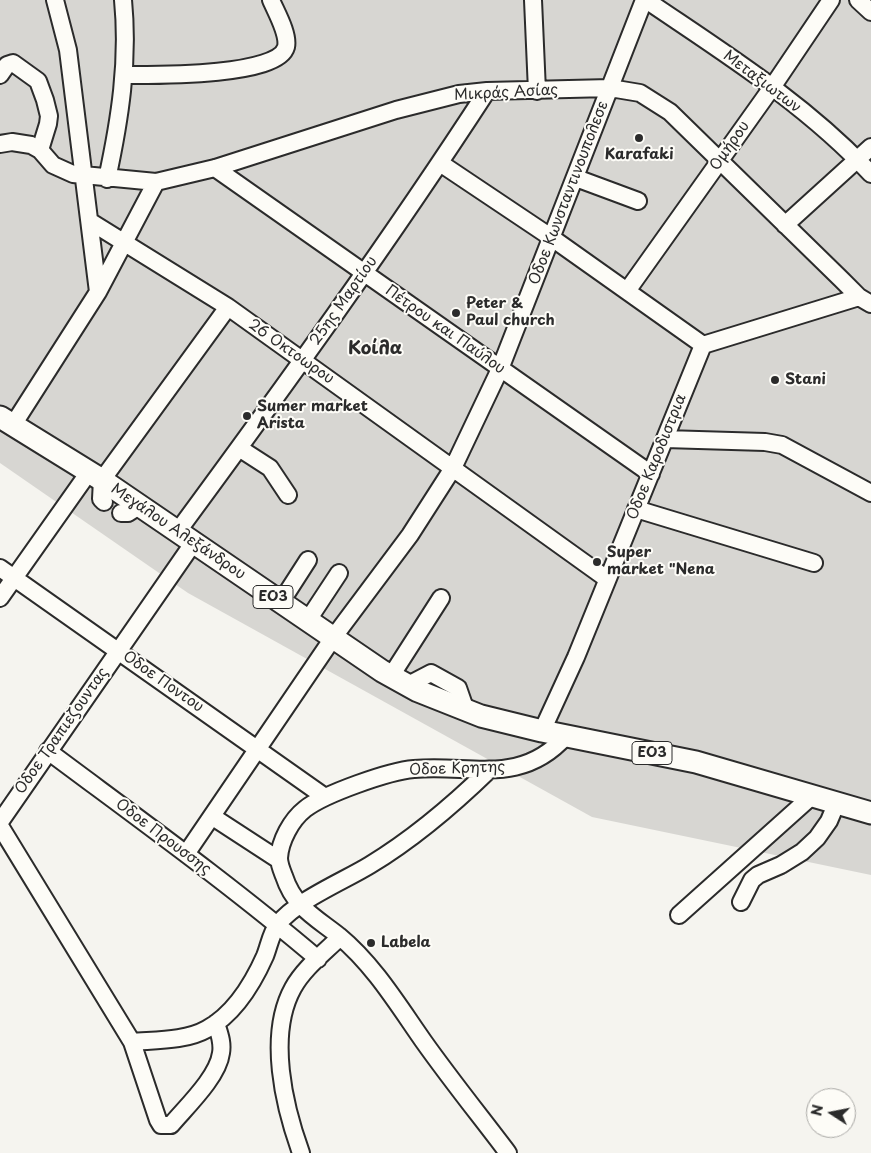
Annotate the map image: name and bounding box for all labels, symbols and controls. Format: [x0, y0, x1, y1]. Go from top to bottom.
street label: Μεταξιωτων [720, 47, 804, 117]
street label: Μικράς Ασίας [453, 81, 559, 105]
street label: Oδοε Κωνσταντινουπολεσε [526, 98, 612, 288]
street label: Ομήρου [706, 118, 754, 174]
marker: Karafaki [633, 132, 645, 144]
place label: Karafaki [605, 146, 673, 164]
street label: 25ης Μαρτίου [307, 253, 381, 349]
street label: Πέτρου και Παύλου [382, 282, 508, 378]
place label: Peter & Paul church [466, 295, 555, 330]
marker: Peter & Paul church [450, 307, 462, 319]
street label: 26 Οκτοωρου [245, 316, 337, 388]
district label: Κοίλα [348, 338, 402, 360]
place label: Stani [785, 371, 826, 389]
marker: Stani [769, 374, 781, 386]
street label: Oδοε Καροδιστρια [624, 392, 690, 522]
place label: Sumer market Arista [257, 398, 368, 433]
marker: Sumer market Arista [241, 410, 253, 422]
street label: Μεγάλου Αλεξάνδρου [107, 480, 249, 584]
place label: Super market "Nena [607, 544, 715, 579]
marker: Super market "Nena [591, 556, 603, 568]
road number: ΕΟ3 [253, 586, 293, 608]
street label: Oδοε Ποντου [119, 648, 207, 716]
street label: Oδοε Τραπιεζουντας [12, 664, 112, 798]
road number: ΕΟ3 [632, 741, 672, 764]
street label: Oδοε Κρητης [409, 758, 505, 780]
street label: Oδοε Προυσσης [112, 795, 214, 879]
place label: Labela [381, 934, 431, 952]
marker: Labela [365, 937, 377, 949]
north arrow [806, 1088, 856, 1138]
text: N [805, 1103, 828, 1118]

